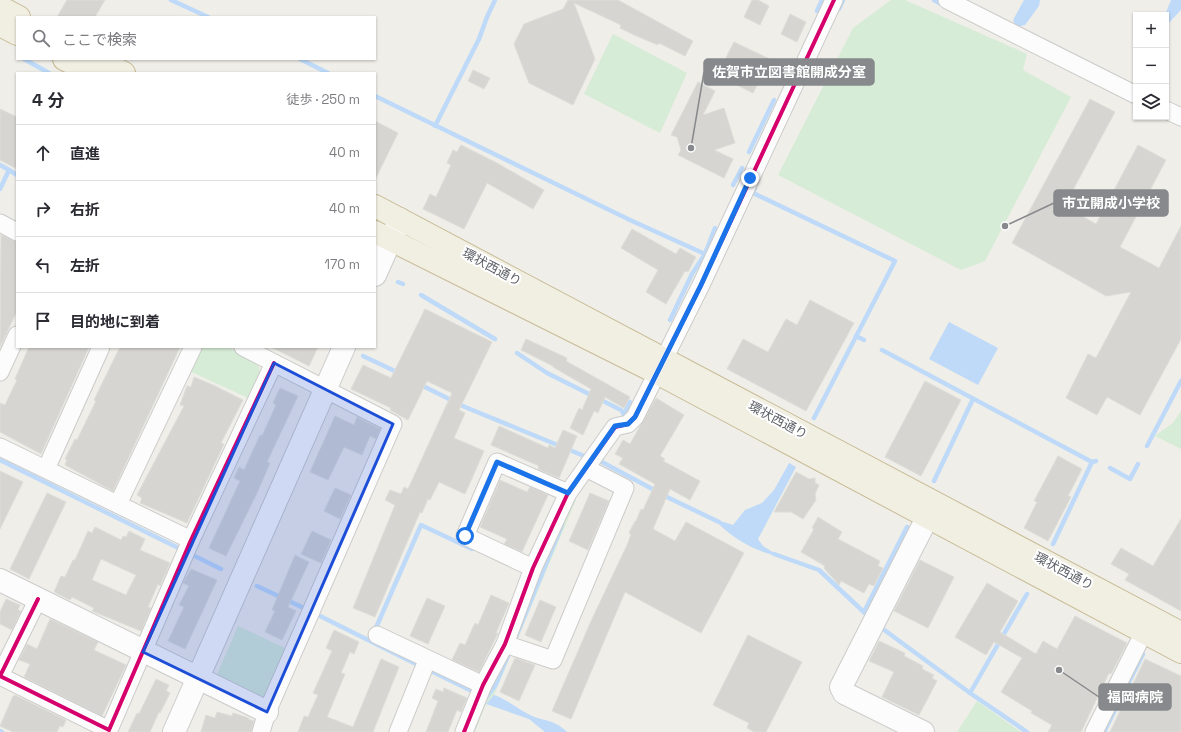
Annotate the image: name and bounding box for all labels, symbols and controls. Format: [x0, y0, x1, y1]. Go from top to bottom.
map controls [1133, 12, 1169, 120]
button: + [1133, 12, 1169, 48]
search box [16, 16, 376, 60]
icon: search [30, 27, 52, 49]
text: ここで検索 [62, 30, 137, 49]
button: − [1133, 48, 1169, 84]
callout: 佐賀市立図書館開成分室 [704, 59, 874, 85]
text: 佐賀市立図書館開成分室 [712, 63, 866, 81]
button: layers [1133, 84, 1169, 120]
text: 4 分 [32, 89, 64, 111]
text: 徒歩 · 250 m [286, 91, 360, 108]
icon: ahead [32, 142, 54, 164]
text: 直進 [70, 144, 100, 163]
text: 40 m [329, 144, 360, 161]
route end [741, 169, 759, 187]
callout: 市立開成小学校 [1054, 190, 1168, 216]
text: 市立開成小学校 [1062, 194, 1160, 212]
icon: right [32, 198, 54, 220]
text: 右折 [70, 200, 100, 219]
text: 40 m [329, 200, 360, 217]
street label: 環状西通り [459, 244, 525, 290]
icon: left [32, 254, 54, 276]
text: 左折 [70, 256, 100, 275]
text: 170 m [324, 256, 360, 273]
icon: arrive [32, 310, 54, 332]
text: 目的地に到着 [70, 312, 160, 331]
street label: 環状西通り [745, 397, 811, 443]
route start [456, 527, 474, 545]
street label: 環状西通り [1031, 548, 1097, 594]
callout: 福岡病院 [1099, 684, 1171, 710]
text: 福岡病院 [1107, 688, 1163, 706]

